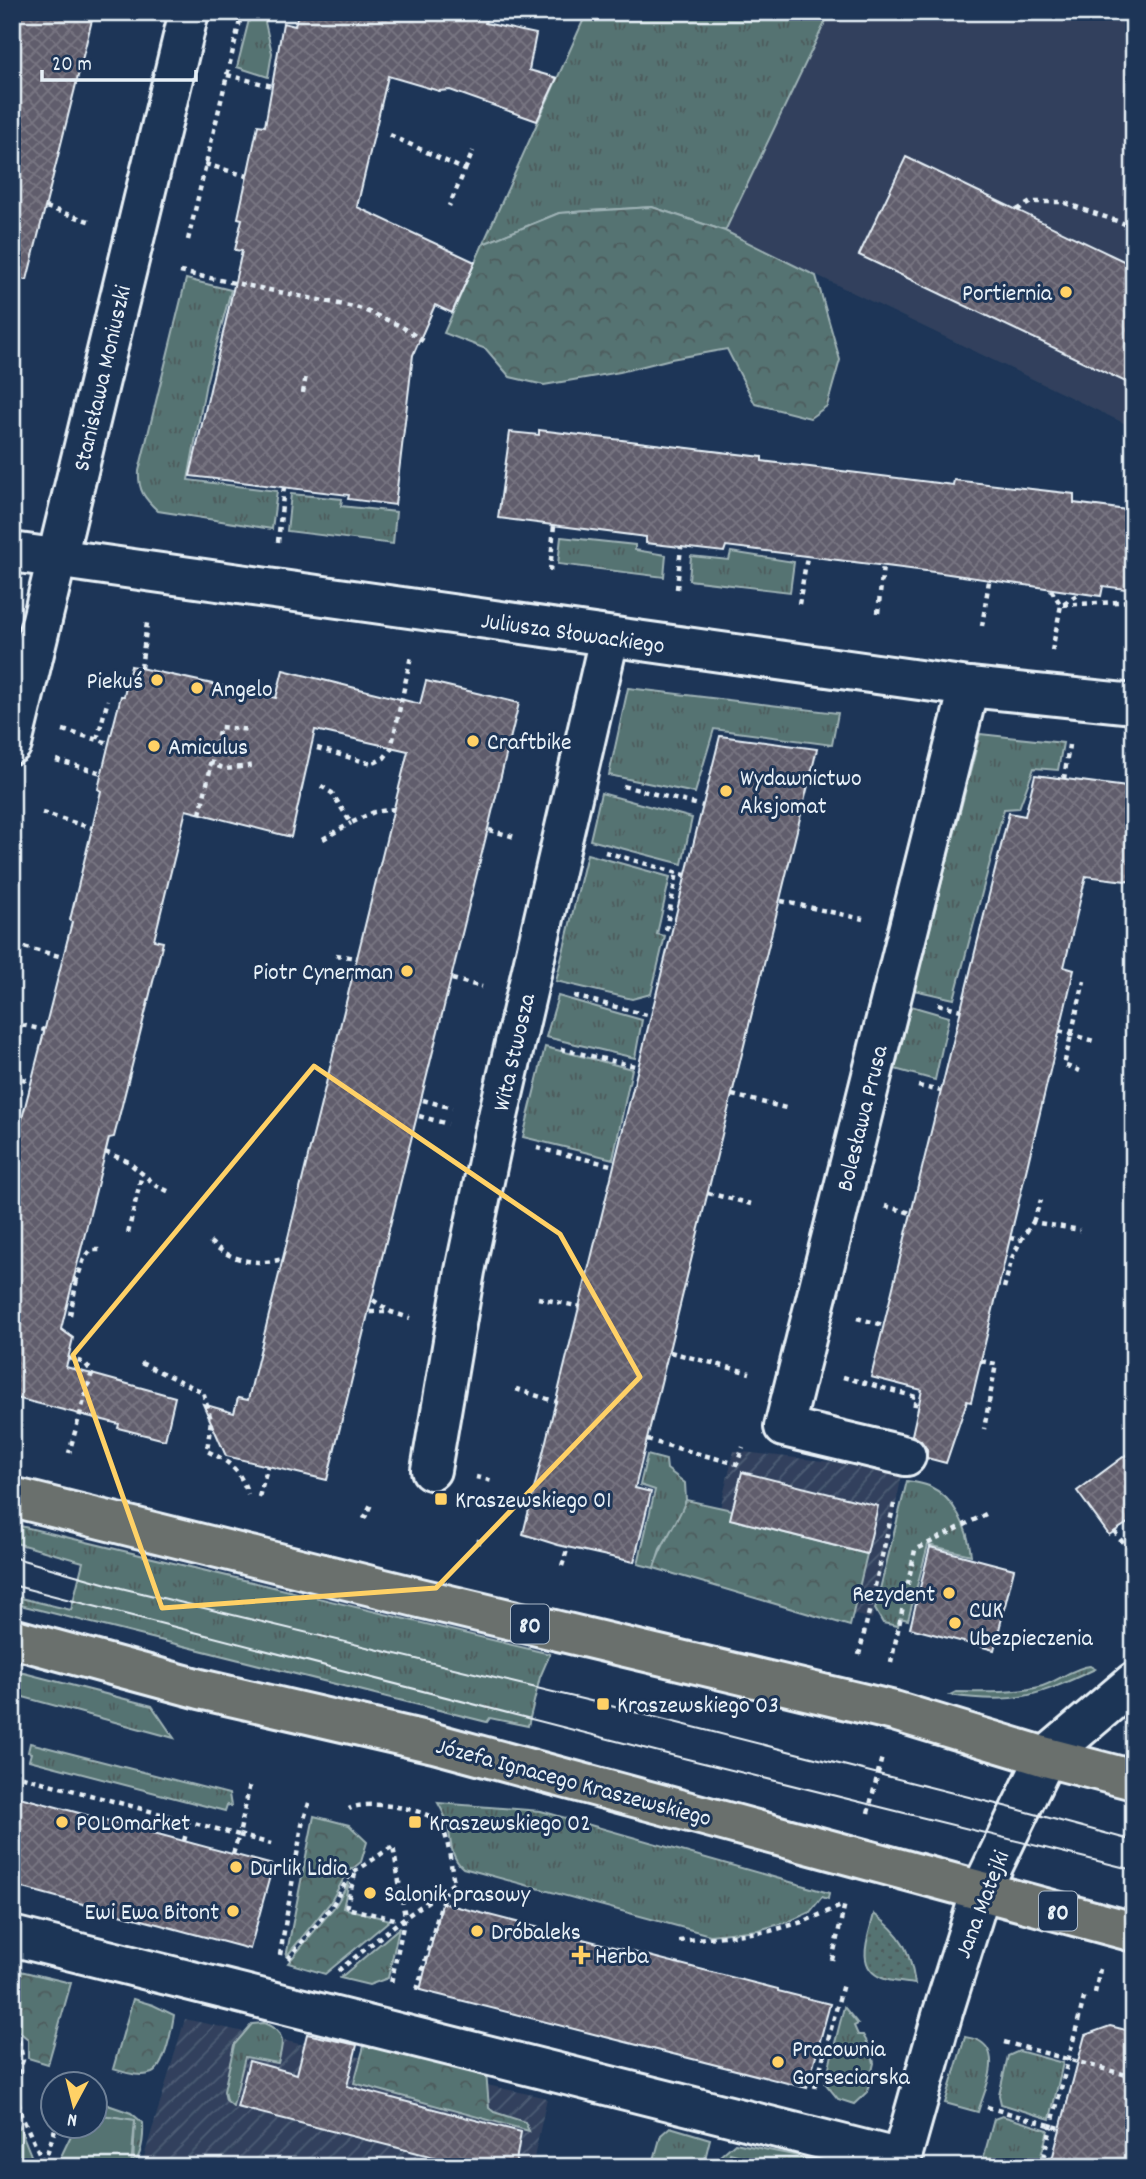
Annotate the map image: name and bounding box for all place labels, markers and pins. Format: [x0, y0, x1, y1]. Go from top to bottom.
place label: Portiernia [962, 278, 1053, 312]
marker: Portiernia [1058, 284, 1074, 300]
place label: Piekuś [87, 666, 143, 700]
marker: Piekuś [149, 672, 165, 688]
place label: Angelo [211, 674, 273, 708]
marker: Angelo [189, 680, 205, 696]
place label: Craftbike [487, 727, 572, 761]
place label: Amiculus [168, 732, 248, 766]
marker: Craftbike [465, 733, 481, 749]
marker: Amiculus [146, 738, 162, 754]
place label: Wydawnictwo Aksjomat [740, 763, 862, 825]
marker: Wydawnictwo Aksjomat [718, 783, 734, 799]
place label: Piotr Cynerman [253, 957, 393, 991]
marker: Piotr Cynerman [399, 963, 415, 979]
place label: Kraszewskiego 01 [455, 1485, 611, 1519]
marker: Kraszewskiego 01 [433, 1491, 449, 1507]
place label: Rezydent [852, 1579, 935, 1613]
marker: Rezydent [941, 1585, 957, 1601]
place label: CUK Ubezpieczenia [969, 1595, 1093, 1657]
marker: CUK Ubezpieczenia [947, 1615, 963, 1631]
place label: Kraszewskiego 03 [617, 1690, 779, 1724]
marker: Kraszewskiego 03 [595, 1696, 611, 1712]
place label: POLOmarket [76, 1808, 190, 1842]
place label: Kraszewskiego 02 [429, 1808, 591, 1842]
marker: POLOmarket [54, 1814, 70, 1830]
marker: Kraszewskiego 02 [407, 1814, 423, 1830]
place label: Durlik Lidia [250, 1853, 349, 1887]
marker: Durlik Lidia [228, 1859, 244, 1875]
place label: Salonik prasowy [384, 1879, 532, 1913]
marker: Salonik prasowy [362, 1885, 378, 1901]
place label: Ewi Ewa Bitont [84, 1897, 219, 1931]
marker: Ewi Ewa Bitont [225, 1903, 241, 1919]
place label: Dróbaleks [491, 1917, 581, 1951]
marker: Dróbaleks [469, 1923, 485, 1939]
place label: Herba [595, 1941, 649, 1975]
marker: Herba [573, 1947, 589, 1963]
place label: Pracownia Gorseciarska [792, 2034, 911, 2096]
marker: Pracownia Gorseciarska [770, 2054, 786, 2070]

